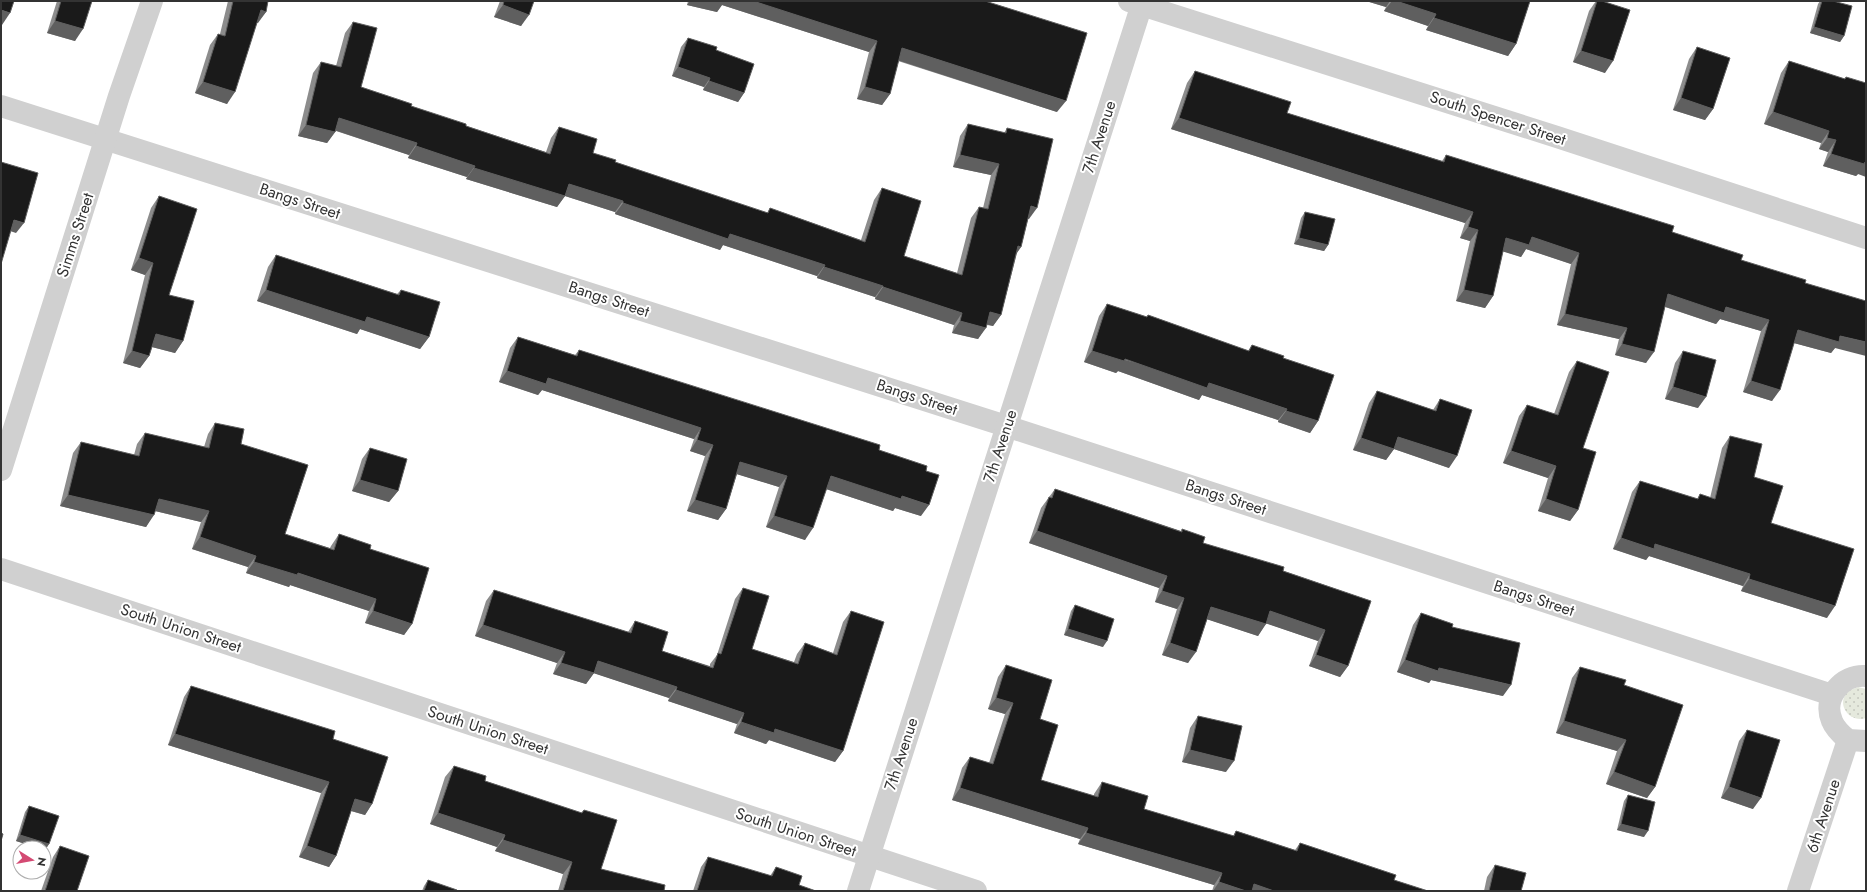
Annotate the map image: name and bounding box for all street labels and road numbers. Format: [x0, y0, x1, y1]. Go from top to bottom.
street label: South Spencer Street [1427, 85, 1569, 151]
street label: 7th Avenue [1076, 98, 1122, 176]
street label: Bangs Street [257, 177, 343, 225]
street label: Simms Street [51, 190, 99, 280]
street label: Bangs Street [566, 275, 652, 323]
street label: Bangs Street [874, 373, 960, 421]
street label: 7th Avenue [977, 407, 1023, 485]
street label: Bangs Street [1183, 473, 1269, 521]
street label: Bangs Street [1491, 574, 1577, 622]
street label: South Union Street [118, 598, 244, 658]
street label: South Union Street [425, 700, 551, 760]
street label: 7th Avenue [878, 715, 924, 793]
street label: 6th Avenue [1800, 776, 1846, 856]
street label: South Union Street [733, 802, 859, 862]

